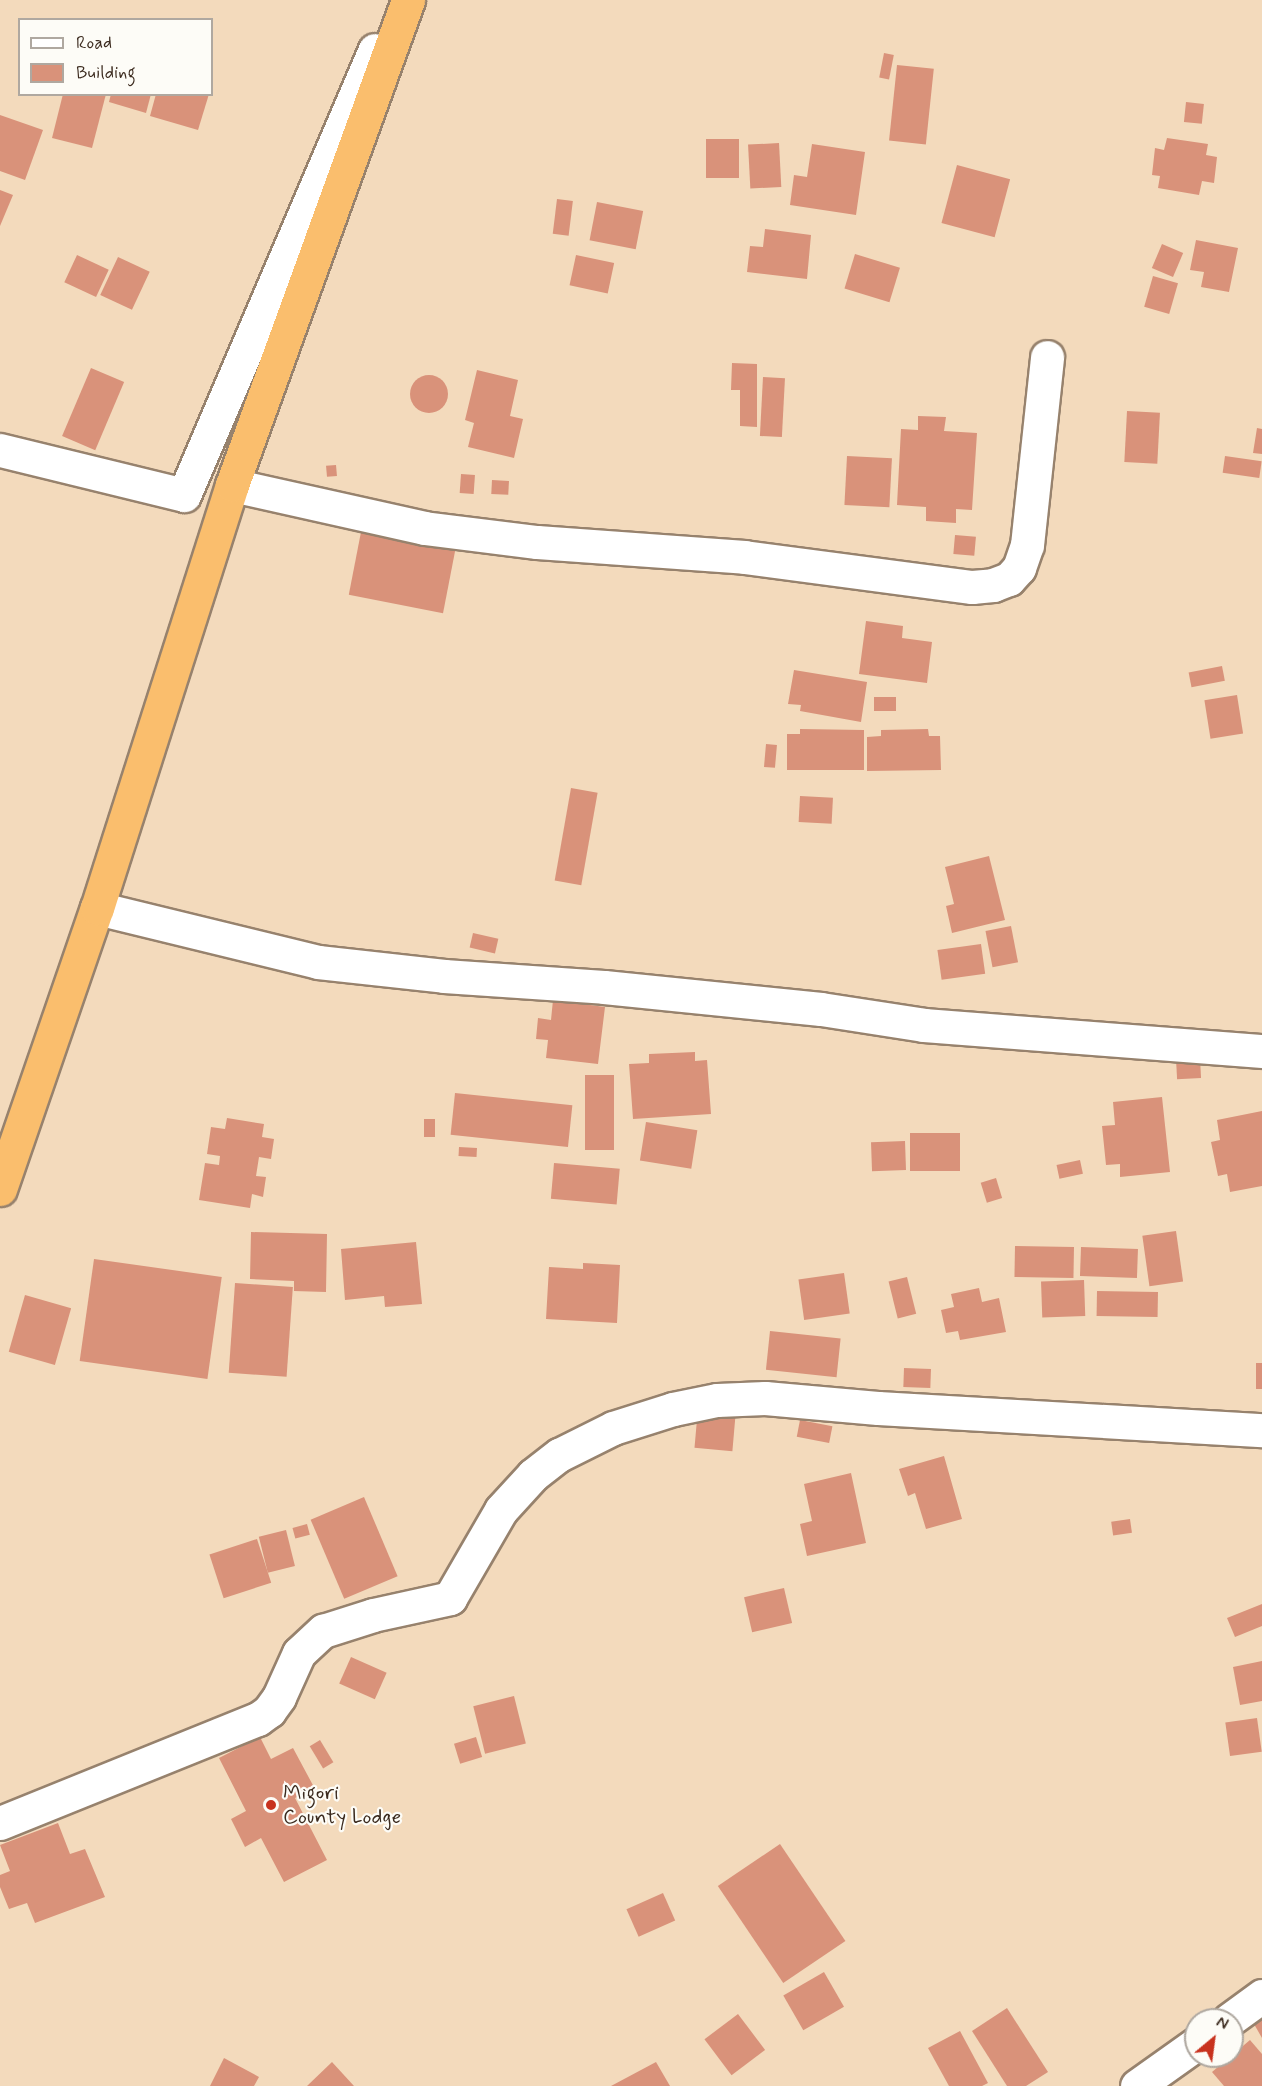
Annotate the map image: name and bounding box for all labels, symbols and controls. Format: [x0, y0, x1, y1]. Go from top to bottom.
legend [18, 18, 213, 96]
text: Road [76, 31, 112, 55]
text: Building [76, 61, 136, 85]
place label: Migori County Lodge [283, 1780, 405, 1830]
marker: Migori County Lodge [264, 1798, 278, 1812]
north arrow [1184, 2008, 1244, 2068]
text: N [1212, 2012, 1232, 2035]

